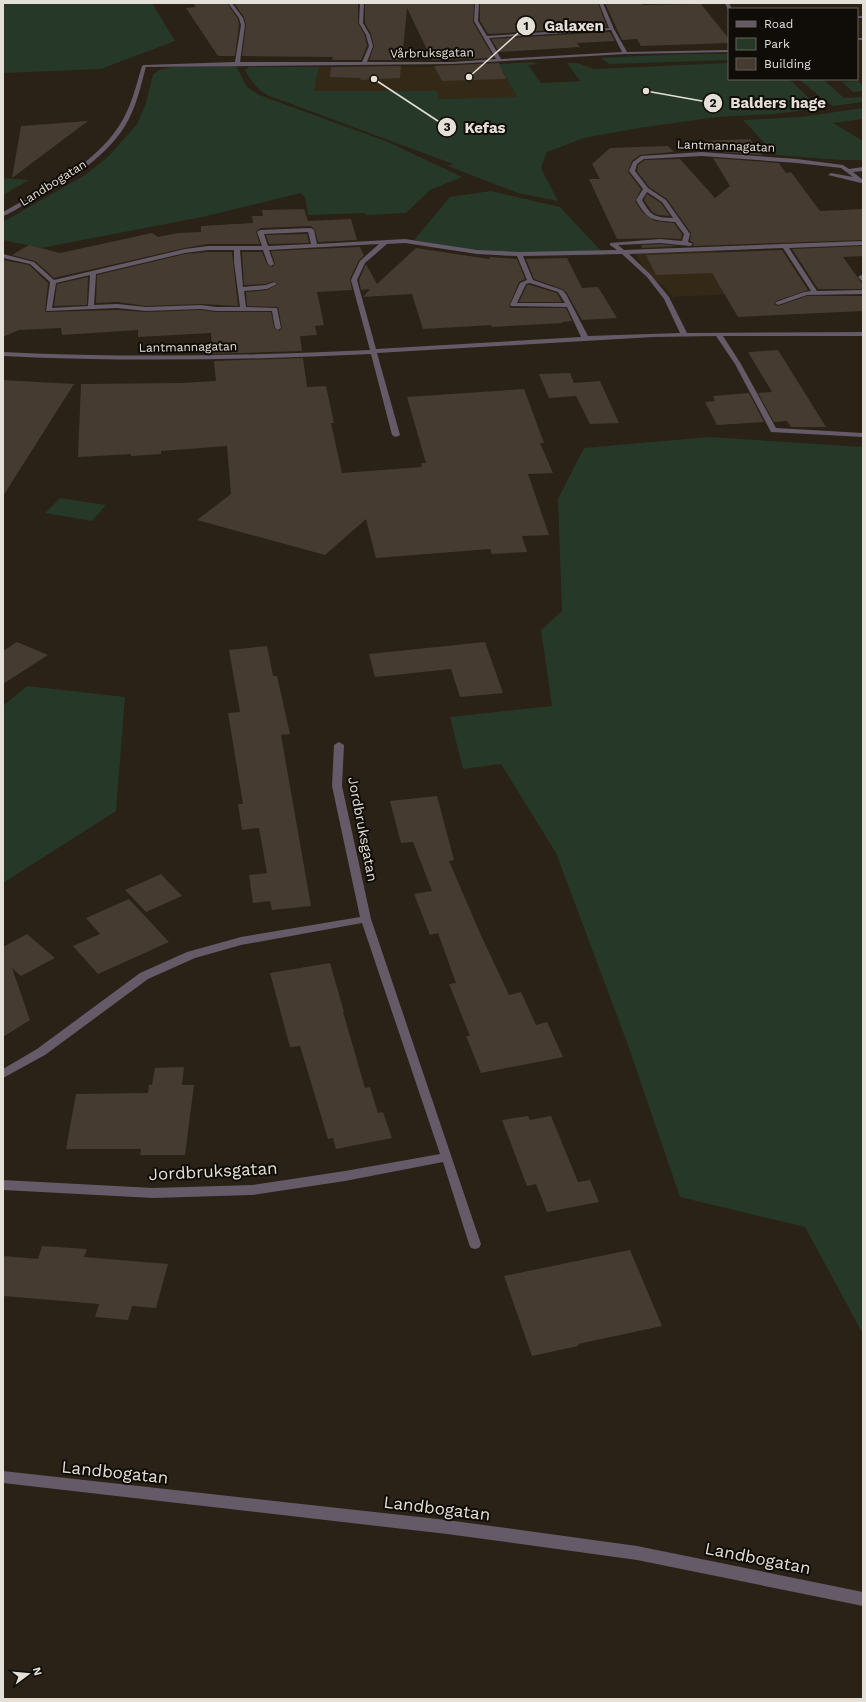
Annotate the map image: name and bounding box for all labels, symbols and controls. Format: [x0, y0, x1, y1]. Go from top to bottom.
legend [728, 8, 858, 80]
callout: Galaxen [516, 13, 612, 40]
text: Galaxen [544, 17, 604, 35]
text: Road [764, 17, 793, 31]
text: 1 [523, 19, 529, 33]
text: Park [764, 37, 790, 51]
street label: Vårbruksgatan [390, 45, 474, 61]
text: Building [764, 57, 811, 71]
callout: Balders hage [703, 89, 834, 116]
text: Balders hage [730, 94, 826, 112]
text: 2 [709, 96, 717, 110]
callout: Kefas [437, 114, 514, 141]
text: Kefas [464, 119, 506, 137]
text: 3 [443, 120, 451, 134]
street label: Lantmannagatan [677, 137, 775, 155]
street label: Landbogatan [17, 157, 89, 209]
street label: Lantmannagatan [139, 339, 237, 355]
street label: Jordbruksgatan [345, 775, 381, 883]
street label: Jordbruksgatan [148, 1158, 278, 1184]
street label: Landbogatan [61, 1456, 169, 1488]
street label: Landbogatan [382, 1492, 492, 1524]
street label: Landbogatan [703, 1538, 813, 1578]
north arrow [8, 1654, 48, 1694]
text: N [30, 1666, 45, 1677]

